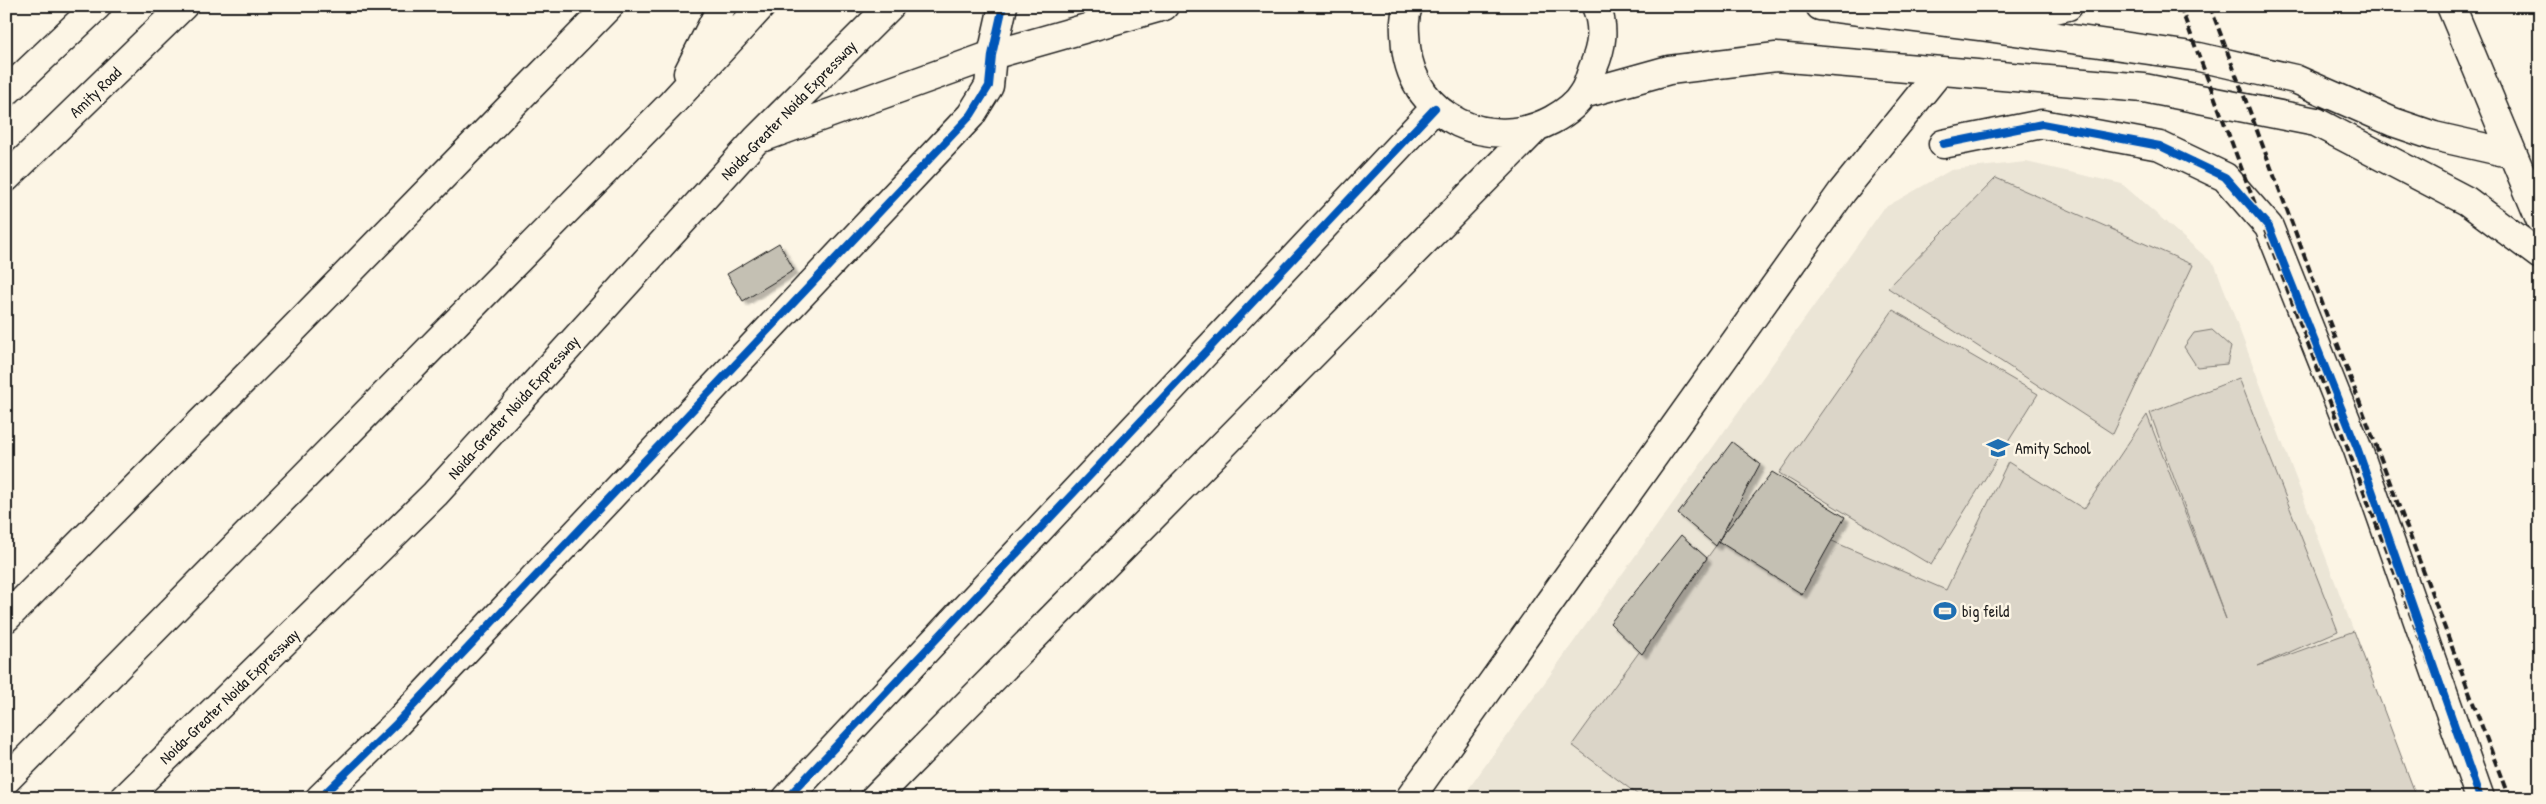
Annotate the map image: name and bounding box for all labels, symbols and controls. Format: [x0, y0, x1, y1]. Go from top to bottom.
street label: Noida-Greater Noida Expressway [715, 35, 861, 185]
street label: Amity Road [64, 62, 126, 122]
street label: Noida-Greater Noida Expressway [442, 330, 584, 484]
school or university icon: Amity School [1985, 435, 2011, 461]
place label: Amity School [2015, 437, 2091, 459]
sports icon: big feild [1932, 598, 1958, 624]
place label: big feild [1962, 600, 2009, 622]
street label: Noida-Greater Noida Expressway [154, 623, 304, 769]

